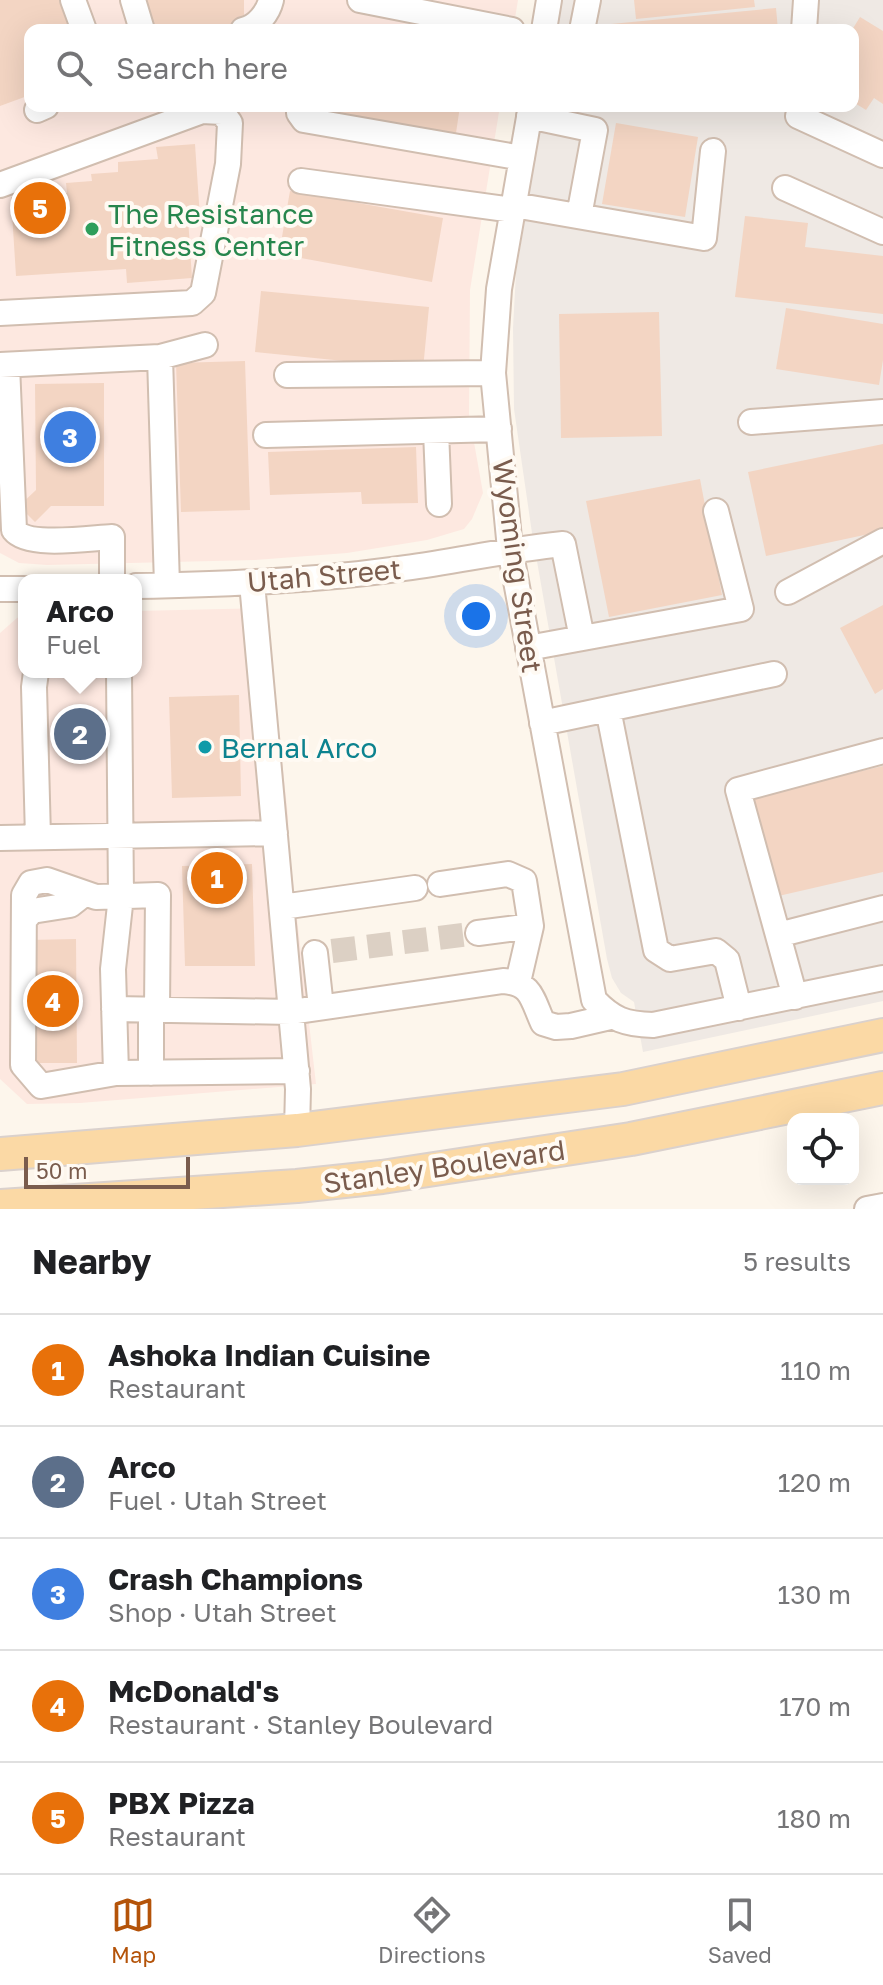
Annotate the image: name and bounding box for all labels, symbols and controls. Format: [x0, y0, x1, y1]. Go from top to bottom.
search box [24, 24, 859, 112]
icon: search [52, 46, 96, 90]
text: Search here [116, 50, 288, 86]
pin: 5 [14, 178, 66, 238]
place label: The Resistance Fitness Center [108, 197, 314, 262]
marker: The Resistance Fitness Center [83, 220, 101, 238]
pin: 3 [44, 407, 96, 467]
street label: Wyoming Street [487, 457, 549, 675]
street label: Utah Street [246, 552, 402, 598]
popup [18, 574, 142, 678]
text: Arco [46, 593, 114, 629]
your location [456, 596, 496, 636]
text: Fuel [46, 629, 101, 660]
pin: 2 [54, 704, 106, 764]
place label: Bernal Arco [221, 731, 377, 764]
marker: Bernal Arco [196, 738, 214, 756]
pin: 1 [191, 848, 243, 908]
pin: 4 [27, 971, 79, 1031]
map controls [787, 1113, 859, 1185]
button: locate [787, 1113, 859, 1185]
street label: Stanley Boulevard [321, 1133, 567, 1199]
scale bar [24, 1153, 190, 1189]
text: 50 m [36, 1157, 87, 1184]
text: Nearby [32, 1241, 152, 1281]
text: 5 results [743, 1246, 851, 1277]
text: Ashoka Indian Cuisine [108, 1337, 430, 1373]
text: 1 [51, 1355, 65, 1386]
text: 110 m [780, 1355, 851, 1386]
text: Restaurant [108, 1373, 246, 1404]
text: Arco [108, 1449, 176, 1485]
text: 2 [50, 1467, 66, 1498]
text: 120 m [778, 1467, 851, 1498]
text: Fuel · Utah Street [108, 1485, 327, 1516]
text: Crash Champions [108, 1561, 363, 1597]
text: 3 [50, 1579, 66, 1610]
text: 130 m [778, 1579, 851, 1610]
text: Shop · Utah Street [108, 1597, 337, 1628]
text: McDonald's [108, 1673, 279, 1709]
text: 4 [50, 1691, 66, 1722]
text: 170 m [779, 1691, 851, 1722]
text: Restaurant · Stanley Boulevard [108, 1709, 493, 1740]
text: PBX Pizza [108, 1785, 255, 1821]
text: 5 [50, 1803, 66, 1834]
text: 180 m [777, 1803, 851, 1834]
text: Restaurant [108, 1821, 246, 1852]
tab: Map [111, 1893, 156, 1968]
tab: Directions [378, 1893, 486, 1968]
tab: Saved [708, 1893, 772, 1968]

